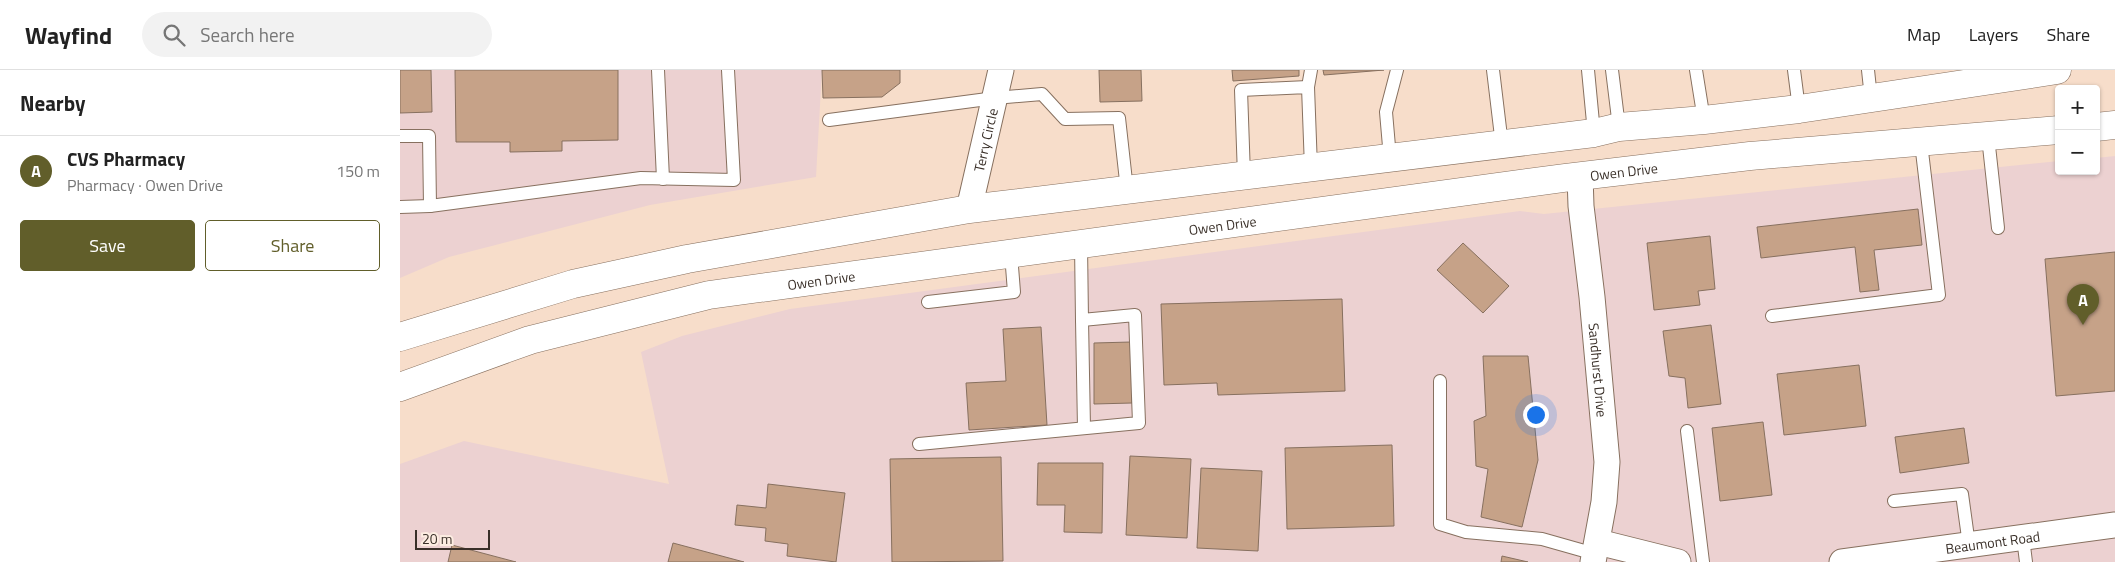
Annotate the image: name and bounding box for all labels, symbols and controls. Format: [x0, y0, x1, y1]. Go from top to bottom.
search box [142, 12, 492, 57]
text: Wayfind [25, 17, 112, 53]
text: Search here [200, 20, 295, 49]
icon: search [160, 21, 188, 49]
text: Map [1907, 21, 1941, 48]
text: Layers [1969, 21, 2018, 48]
text: Share [2046, 21, 2090, 48]
map controls [2055, 85, 2100, 175]
button: + [2055, 85, 2100, 130]
text: Nearby [20, 87, 85, 119]
street label: Terry Circle [967, 106, 1002, 174]
button: − [2055, 130, 2100, 175]
text: CVS Pharmacy [67, 144, 185, 173]
street label: Owen Drive [1589, 156, 1659, 185]
text: A [31, 159, 41, 183]
text: 150 m [336, 159, 380, 183]
text: Pharmacy · Owen Drive [67, 173, 223, 197]
street label: Owen Drive [1187, 210, 1258, 240]
button: Save [20, 220, 195, 271]
button: Share [205, 220, 380, 271]
street label: Owen Drive [786, 265, 856, 295]
pin: A [2067, 284, 2099, 325]
street label: Sandhurst Drive [1584, 322, 1613, 418]
your location [1523, 402, 1549, 428]
street label: Beaumont Road [1944, 525, 2041, 558]
scale bar [415, 527, 490, 550]
text: 20 m [422, 528, 452, 549]

